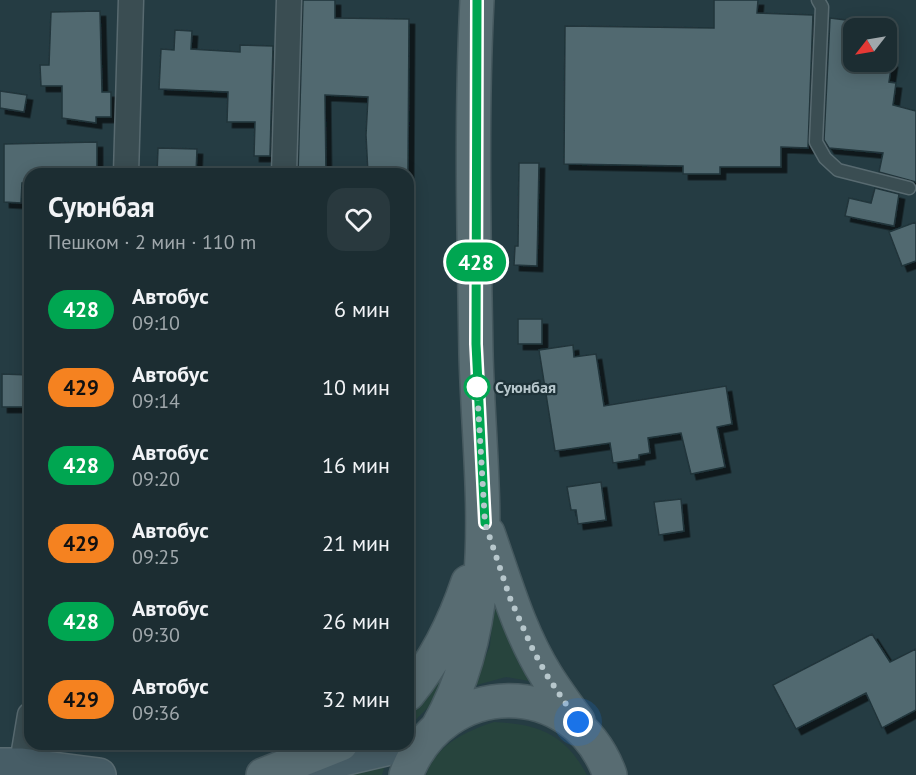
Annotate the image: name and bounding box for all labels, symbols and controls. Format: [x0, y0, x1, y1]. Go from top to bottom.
north arrow [843, 18, 897, 72]
map controls [843, 18, 897, 72]
text: Суюнбая [48, 188, 155, 225]
button: heart [327, 188, 390, 251]
text: Пешком · 2 мин · 110 m [48, 229, 256, 255]
line badge: 428 [442, 242, 510, 282]
text: 428 [458, 249, 494, 276]
text: Автобус [132, 282, 209, 310]
text: 6 мин [334, 295, 390, 323]
text: 428 [63, 296, 99, 323]
text: 09:10 [132, 310, 180, 336]
text: Автобус [132, 360, 209, 388]
text: 10 мин [322, 373, 390, 401]
text: 429 [63, 374, 99, 401]
marker: Суюнбая [464, 374, 490, 400]
place label: Суюнбая [495, 377, 556, 397]
text: 09:14 [132, 388, 180, 414]
text: Автобус [132, 438, 209, 466]
text: 16 мин [322, 451, 390, 479]
text: 428 [63, 452, 99, 479]
text: 09:20 [132, 466, 180, 492]
text: Автобус [132, 516, 209, 544]
text: 21 мин [322, 529, 390, 557]
text: 429 [63, 530, 99, 557]
text: 09:25 [132, 544, 180, 570]
text: Автобус [132, 594, 209, 622]
text: 26 мин [322, 607, 390, 635]
text: 428 [63, 608, 99, 635]
text: 09:30 [132, 622, 180, 648]
text: Автобус [132, 672, 209, 700]
text: 32 мин [322, 685, 390, 713]
text: 429 [63, 686, 99, 713]
text: 09:36 [132, 700, 180, 726]
your location [563, 707, 593, 737]

